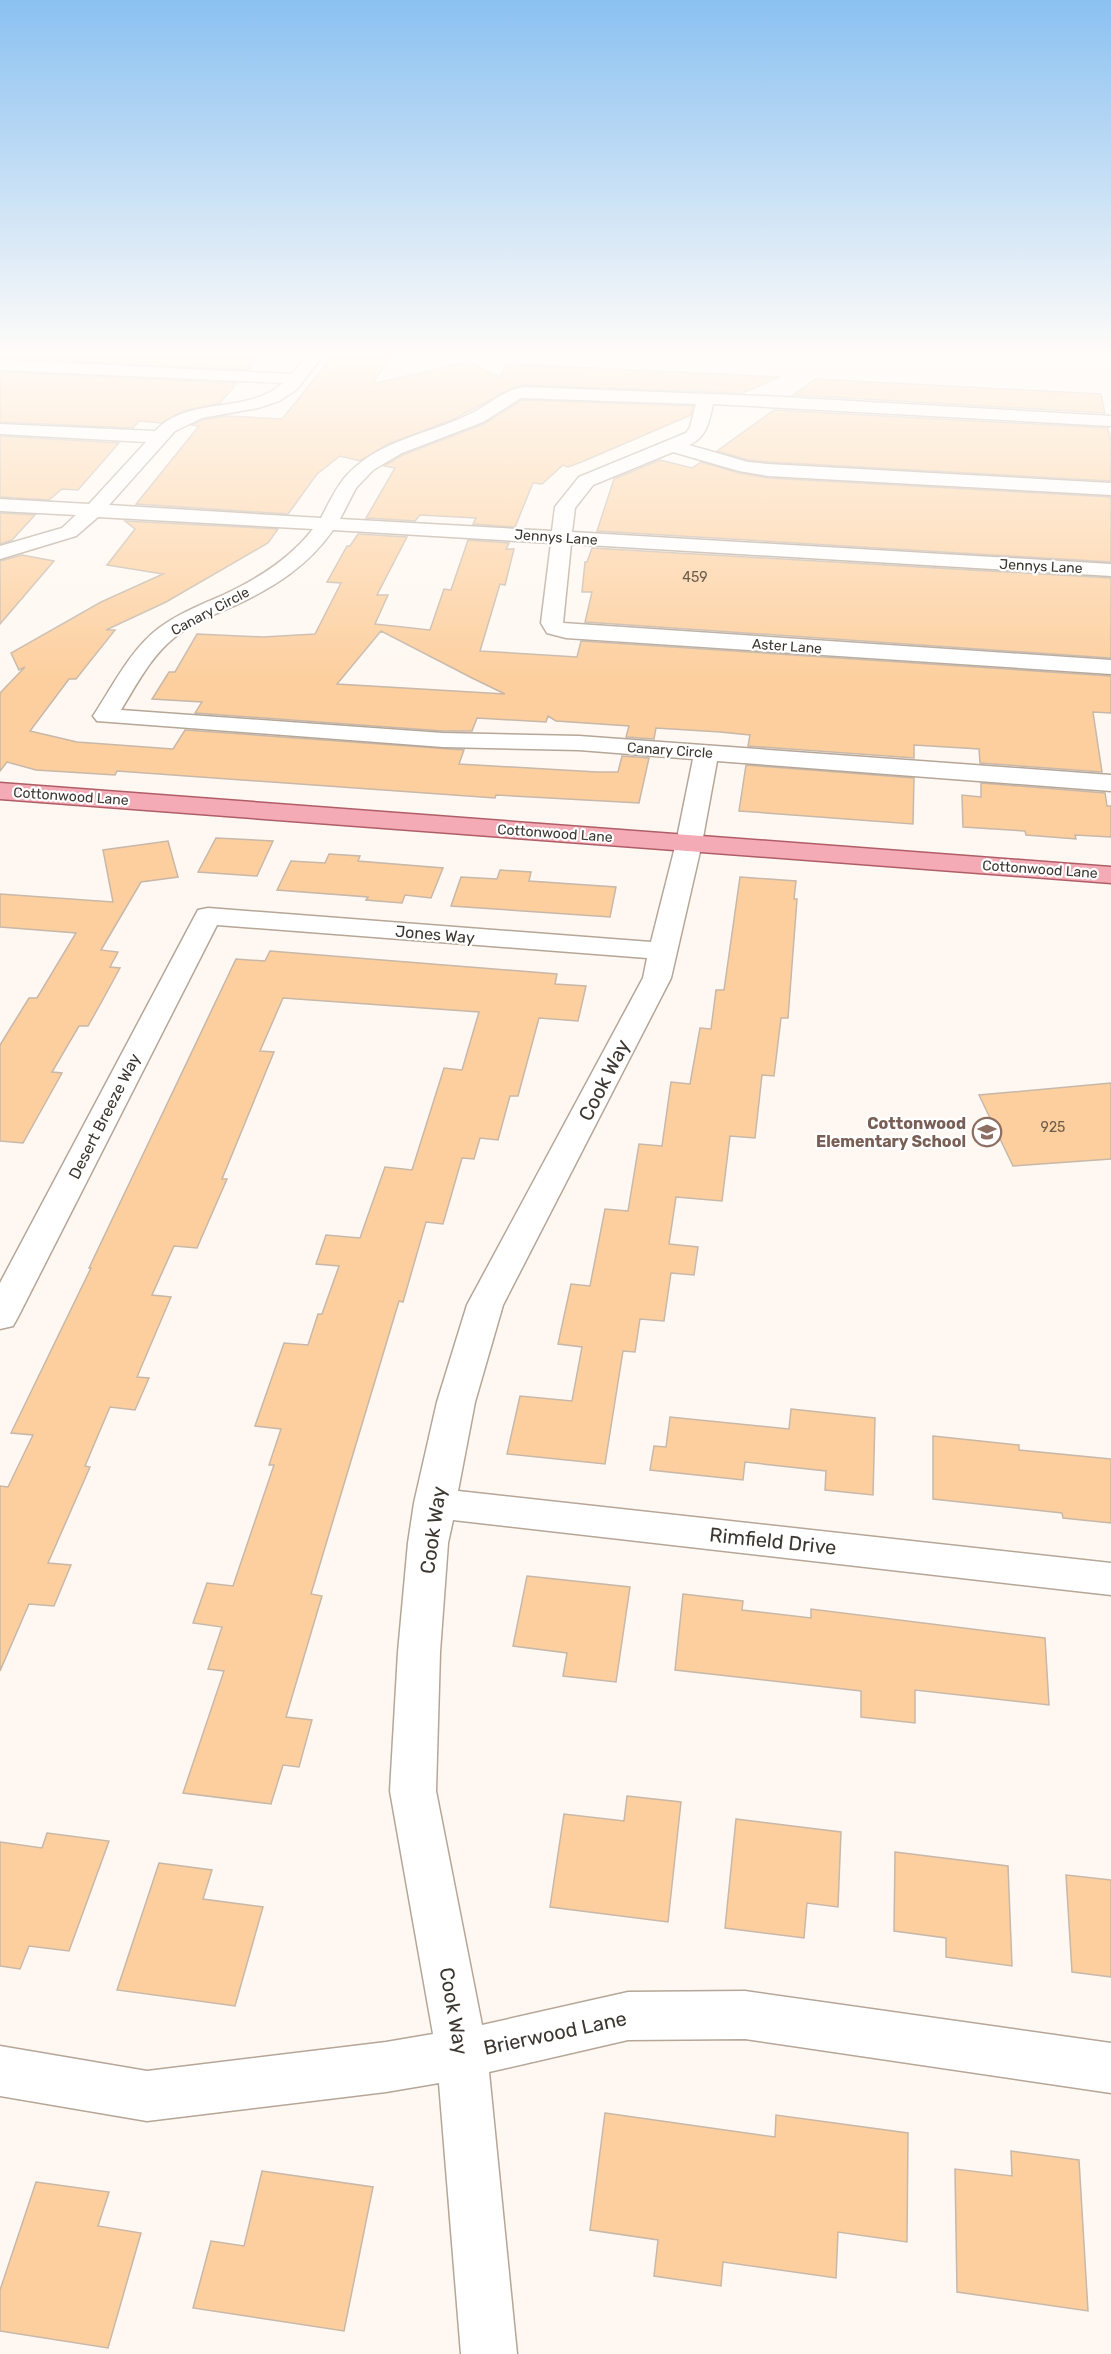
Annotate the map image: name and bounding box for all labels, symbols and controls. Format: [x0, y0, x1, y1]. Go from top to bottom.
street label: Jennys Lane [514, 526, 598, 549]
street label: Jennys Lane [999, 556, 1083, 577]
house number: 459 [682, 569, 708, 586]
street label: Canary Circle [168, 584, 252, 639]
street label: Aster Lane [751, 636, 823, 657]
street label: Canary Circle [626, 739, 714, 762]
street label: Cottonwood Lane [13, 784, 129, 809]
street label: Cottonwood Lane [497, 821, 613, 846]
street label: Cottonwood Lane [982, 857, 1098, 882]
street label: Jones Way [394, 922, 476, 947]
street label: Cook Way [573, 1035, 635, 1125]
street label: Desert Breeze Way [65, 1050, 144, 1182]
place label: Cottonwood Elementary School [816, 1114, 966, 1151]
school or university icon: Cottonwood Elementary School [971, 1116, 1003, 1148]
house number: 925 [1041, 1119, 1065, 1136]
street label: Cook Way [415, 1485, 451, 1575]
street label: Rimfield Drive [708, 1522, 838, 1560]
street label: Cook Way [435, 1965, 473, 2057]
street label: Brierwood Lane [481, 2006, 629, 2060]

